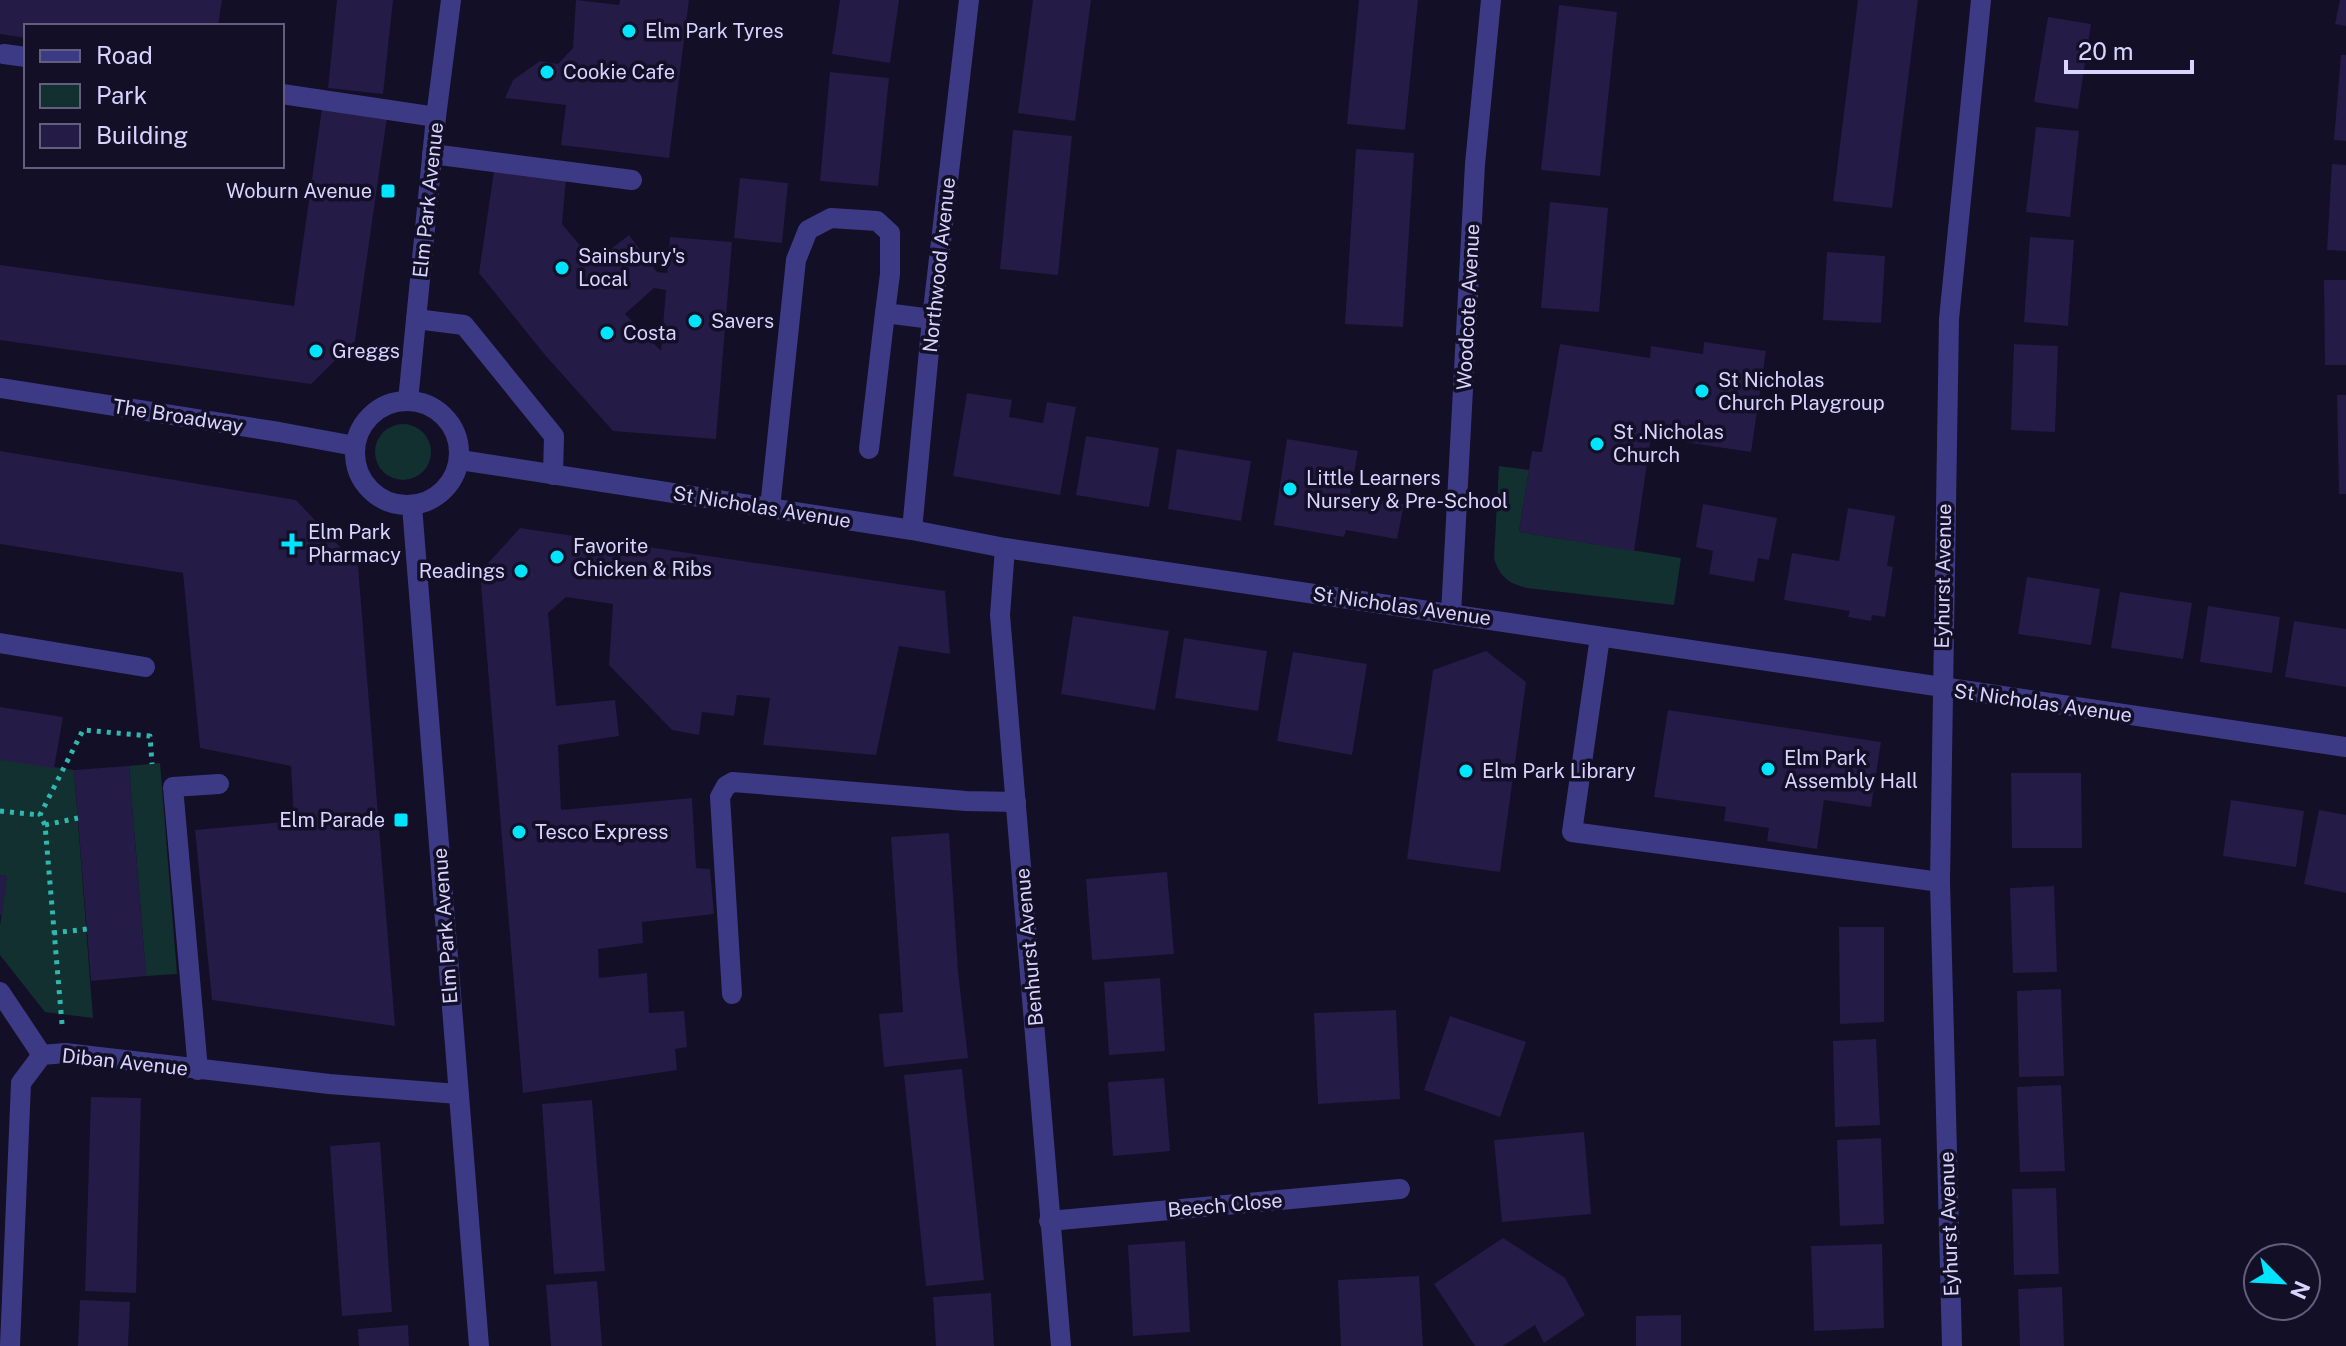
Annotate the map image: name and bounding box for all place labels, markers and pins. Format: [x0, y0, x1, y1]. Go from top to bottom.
place label: Elm Park Tyres [645, 19, 784, 43]
marker: Elm Park Tyres [620, 22, 638, 40]
place label: Cookie Cafe [563, 60, 675, 84]
marker: Cookie Cafe [538, 63, 556, 81]
place label: Woburn Avenue [226, 179, 372, 203]
marker: Woburn Avenue [379, 182, 397, 200]
place label: Sainsbury's Local [578, 244, 685, 291]
marker: Sainsbury's Local [553, 259, 571, 277]
place label: Savers [711, 309, 774, 333]
marker: Savers [686, 312, 704, 330]
place label: Costa [623, 321, 677, 345]
marker: Costa [598, 324, 616, 342]
place label: Greggs [332, 339, 400, 363]
marker: Greggs [307, 342, 325, 360]
place label: St Nicholas Church Playgroup [1718, 368, 1885, 415]
marker: St Nicholas Church Playgroup [1693, 382, 1711, 400]
place label: St .Nicholas Church [1613, 420, 1724, 467]
marker: St .Nicholas Church [1588, 435, 1606, 453]
place label: Little Learners Nursery & Pre-School [1306, 466, 1508, 513]
marker: Little Learners Nursery & Pre-School [1281, 480, 1299, 498]
place label: Elm Park Pharmacy [308, 520, 401, 567]
place label: Favorite Chicken & Ribs [573, 534, 712, 581]
marker: Elm Park Pharmacy [283, 535, 301, 553]
marker: Favorite Chicken & Ribs [548, 548, 566, 566]
place label: Readings [419, 559, 505, 583]
marker: Readings [512, 562, 530, 580]
place label: Elm Park Assembly Hall [1784, 746, 1918, 793]
place label: Elm Park Library [1482, 759, 1636, 783]
marker: Elm Park Assembly Hall [1759, 760, 1777, 778]
marker: Elm Park Library [1457, 762, 1475, 780]
place label: Elm Parade [279, 808, 385, 832]
marker: Elm Parade [392, 811, 410, 829]
place label: Tesco Express [535, 820, 668, 844]
marker: Tesco Express [510, 823, 528, 841]

